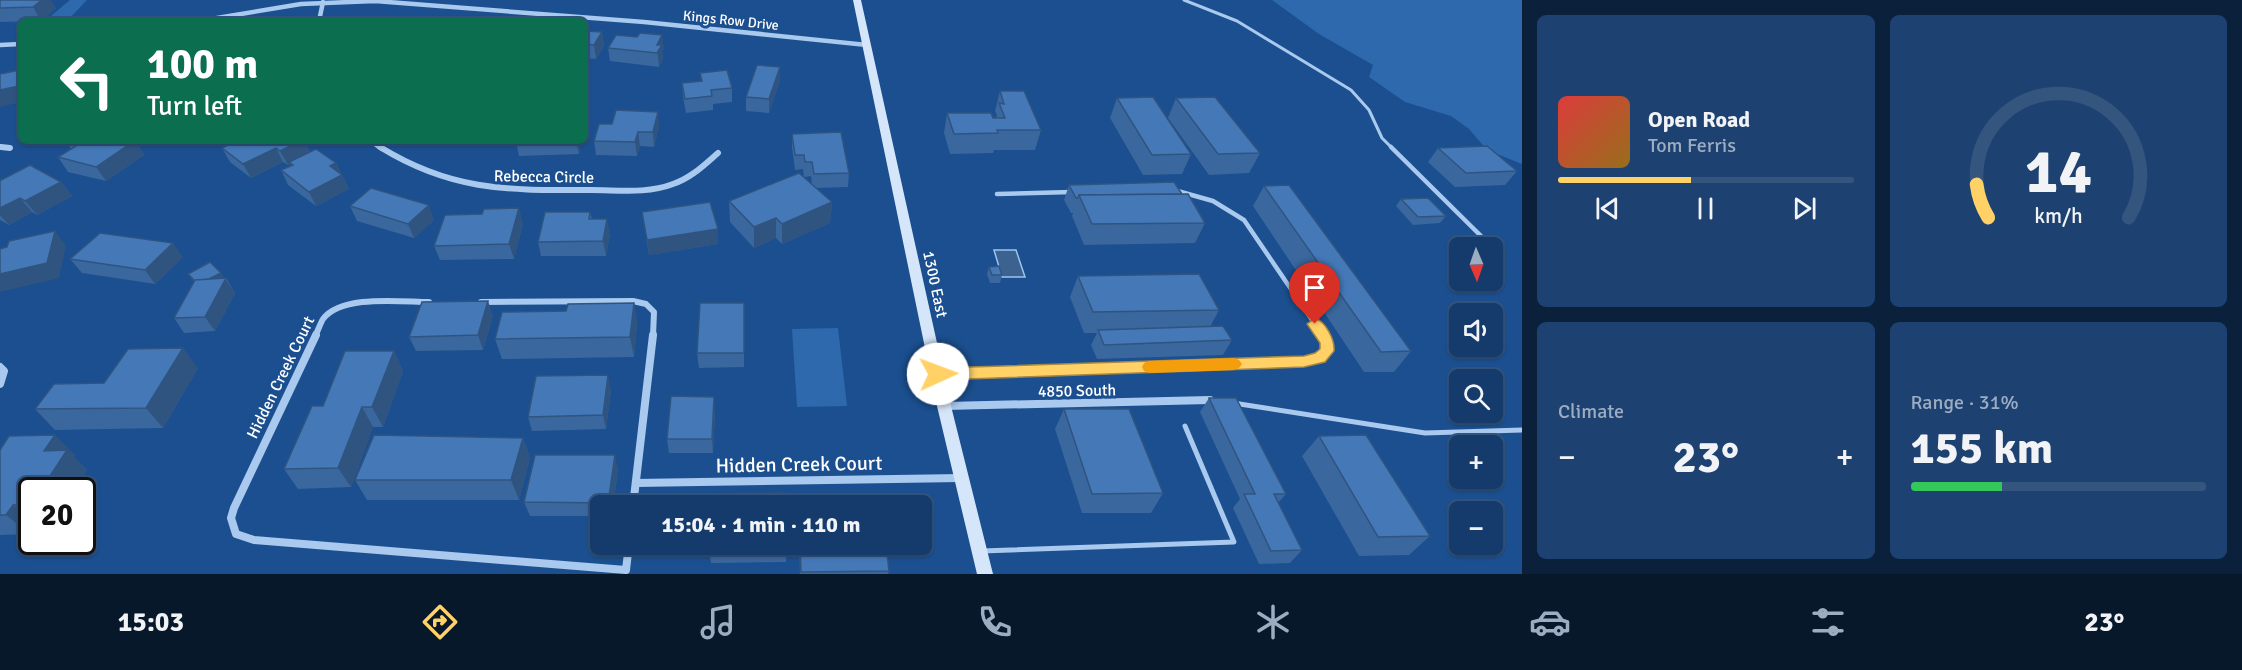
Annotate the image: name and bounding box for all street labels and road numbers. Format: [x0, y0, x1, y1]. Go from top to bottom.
street label: Kings Row Drive [682, 7, 780, 34]
street label: Rebecca Circle [494, 166, 594, 188]
street label: 1300 East [918, 249, 952, 320]
street label: Hidden Creek Court [243, 313, 319, 442]
street label: 4850 South [1038, 380, 1116, 402]
street label: Hidden Creek Court [715, 451, 883, 478]

